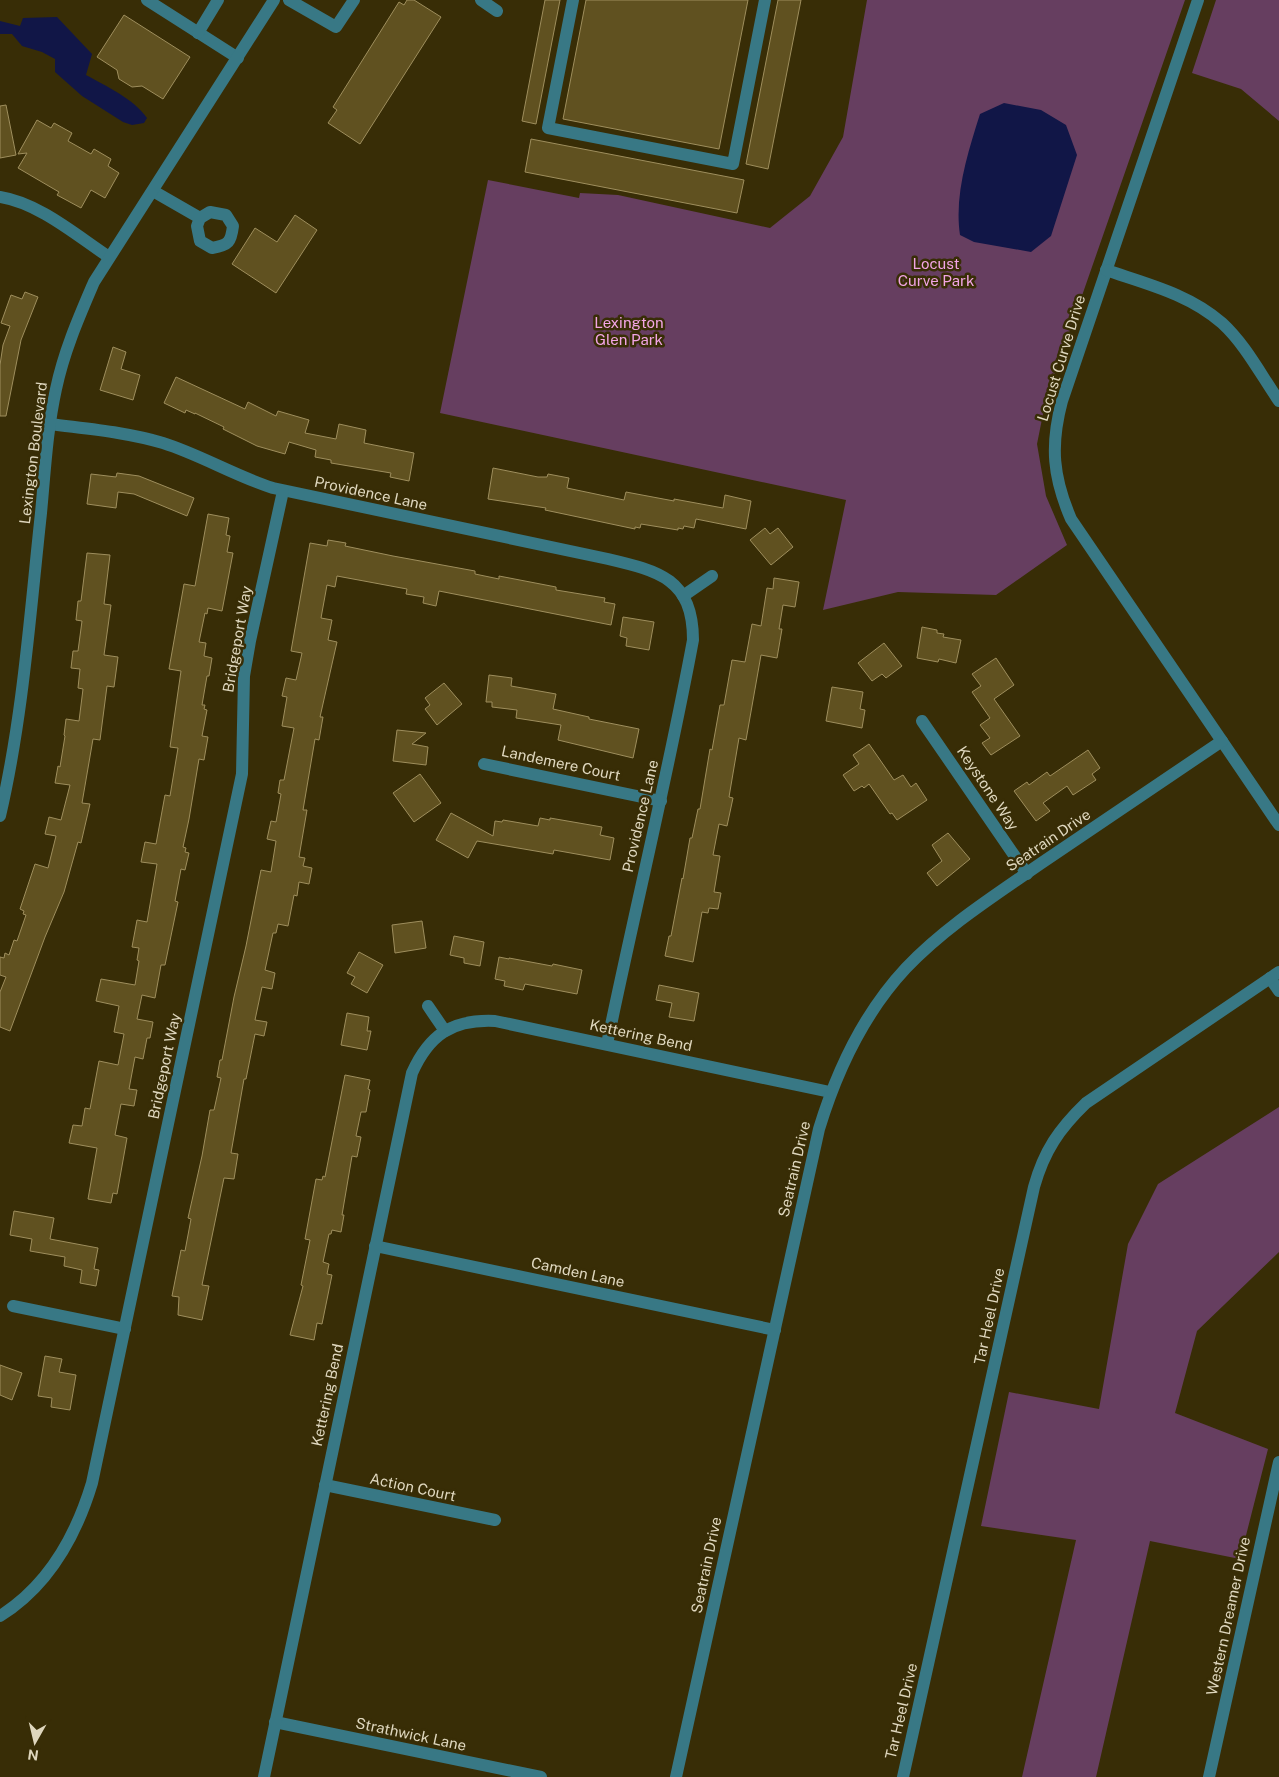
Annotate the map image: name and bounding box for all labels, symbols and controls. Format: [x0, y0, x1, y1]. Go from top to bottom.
park label: Locust Curve Park [898, 255, 974, 289]
street label: Locust Curve Drive [1034, 293, 1088, 423]
park label: Lexington Glen Park [594, 314, 664, 348]
street label: Lexington Boulevard [16, 381, 50, 525]
street label: Providence Lane [313, 473, 429, 513]
street label: Bridgeport Way [219, 584, 255, 694]
street label: Landemere Court [500, 742, 622, 784]
street label: Keystone Way [954, 743, 1022, 833]
street label: Providence Lane [619, 758, 661, 874]
street label: Seatrain Drive [1003, 806, 1093, 874]
street label: Bridgeport Way [144, 1011, 184, 1121]
street label: Kettering Bend [588, 1016, 694, 1054]
street label: Seatrain Drive [775, 1119, 813, 1219]
street label: Camden Lane [530, 1254, 626, 1290]
street label: Tar Heel Drive [970, 1266, 1008, 1366]
street label: Kettering Bend [308, 1342, 346, 1448]
street label: Action Court [368, 1470, 458, 1504]
street label: Seatrain Drive [687, 1515, 725, 1615]
street label: Western Dreamer Drive [1203, 1535, 1253, 1697]
street label: Tar Heel Drive [882, 1661, 920, 1761]
street label: Strathwick Lane [354, 1714, 468, 1754]
north arrow [10, 1717, 60, 1767]
text: N [27, 1746, 40, 1764]

